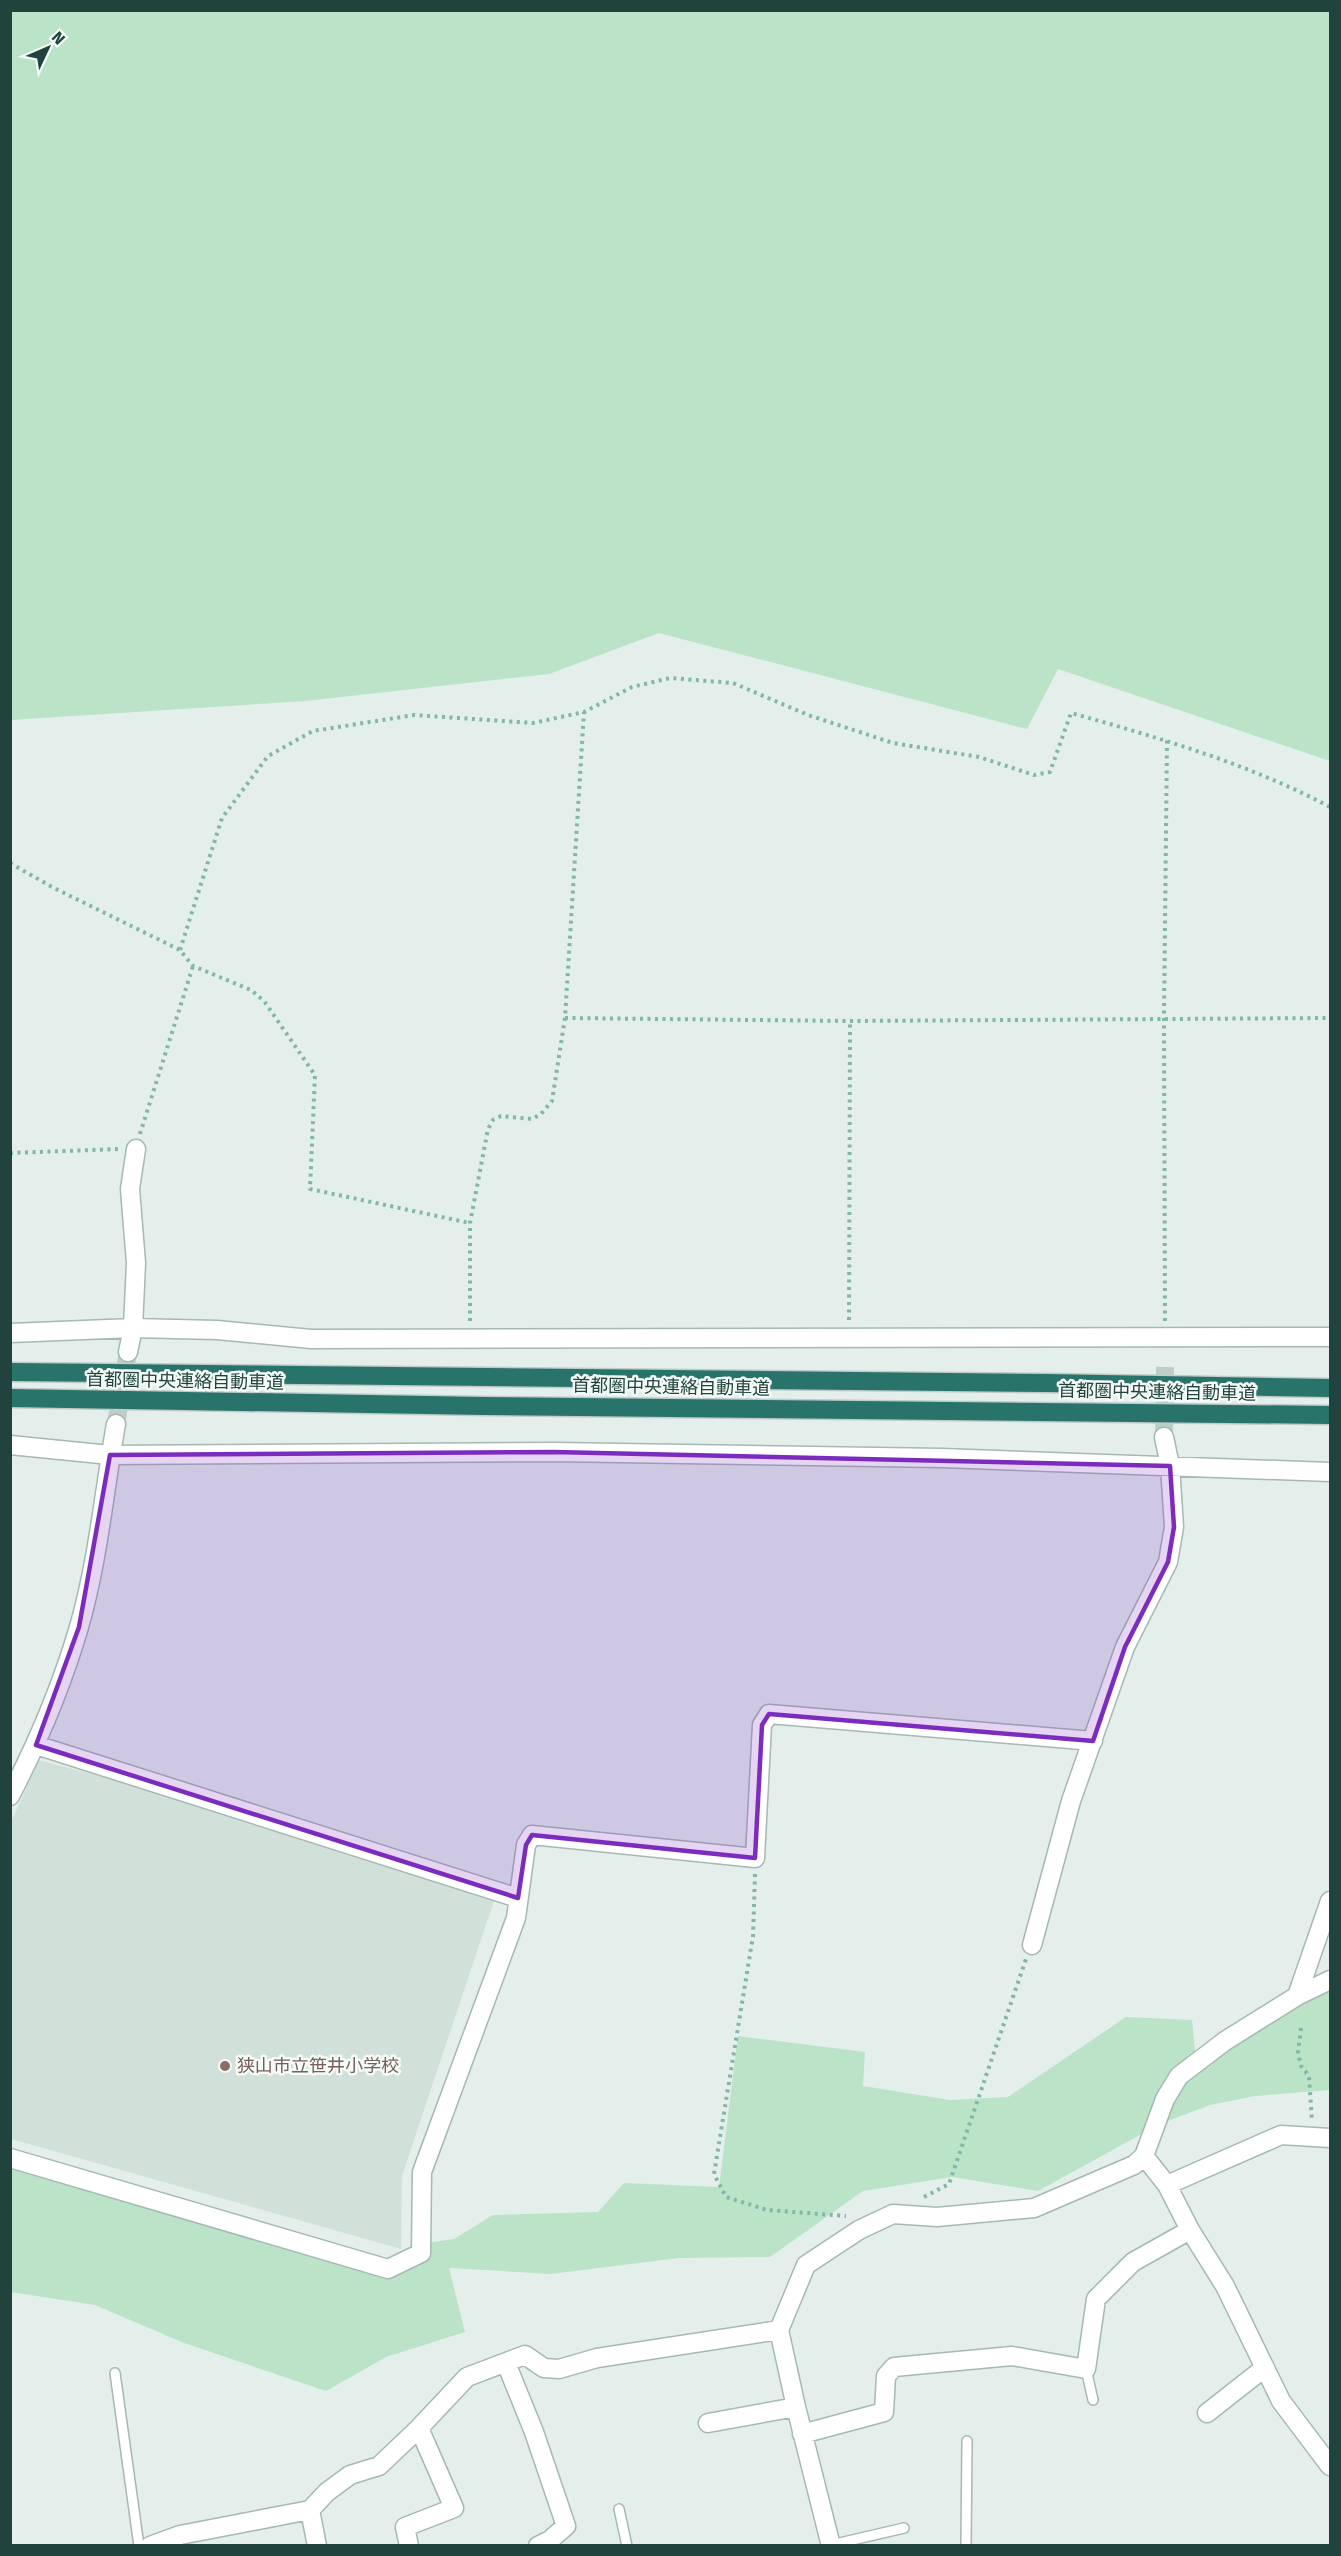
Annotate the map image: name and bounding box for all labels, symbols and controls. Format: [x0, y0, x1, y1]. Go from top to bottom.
north arrow [18, 18, 78, 78]
text: N [48, 28, 69, 48]
street label: 首都圏中央連絡自動車道 [86, 1368, 284, 1394]
street label: 首都圏中央連絡自動車道 [572, 1374, 770, 1400]
street label: 首都圏中央連絡自動車道 [1058, 1379, 1256, 1405]
place label: 狭山市立笹井小学校 [237, 2055, 399, 2077]
marker: 狭山市立笹井小学校 [218, 2059, 232, 2073]

